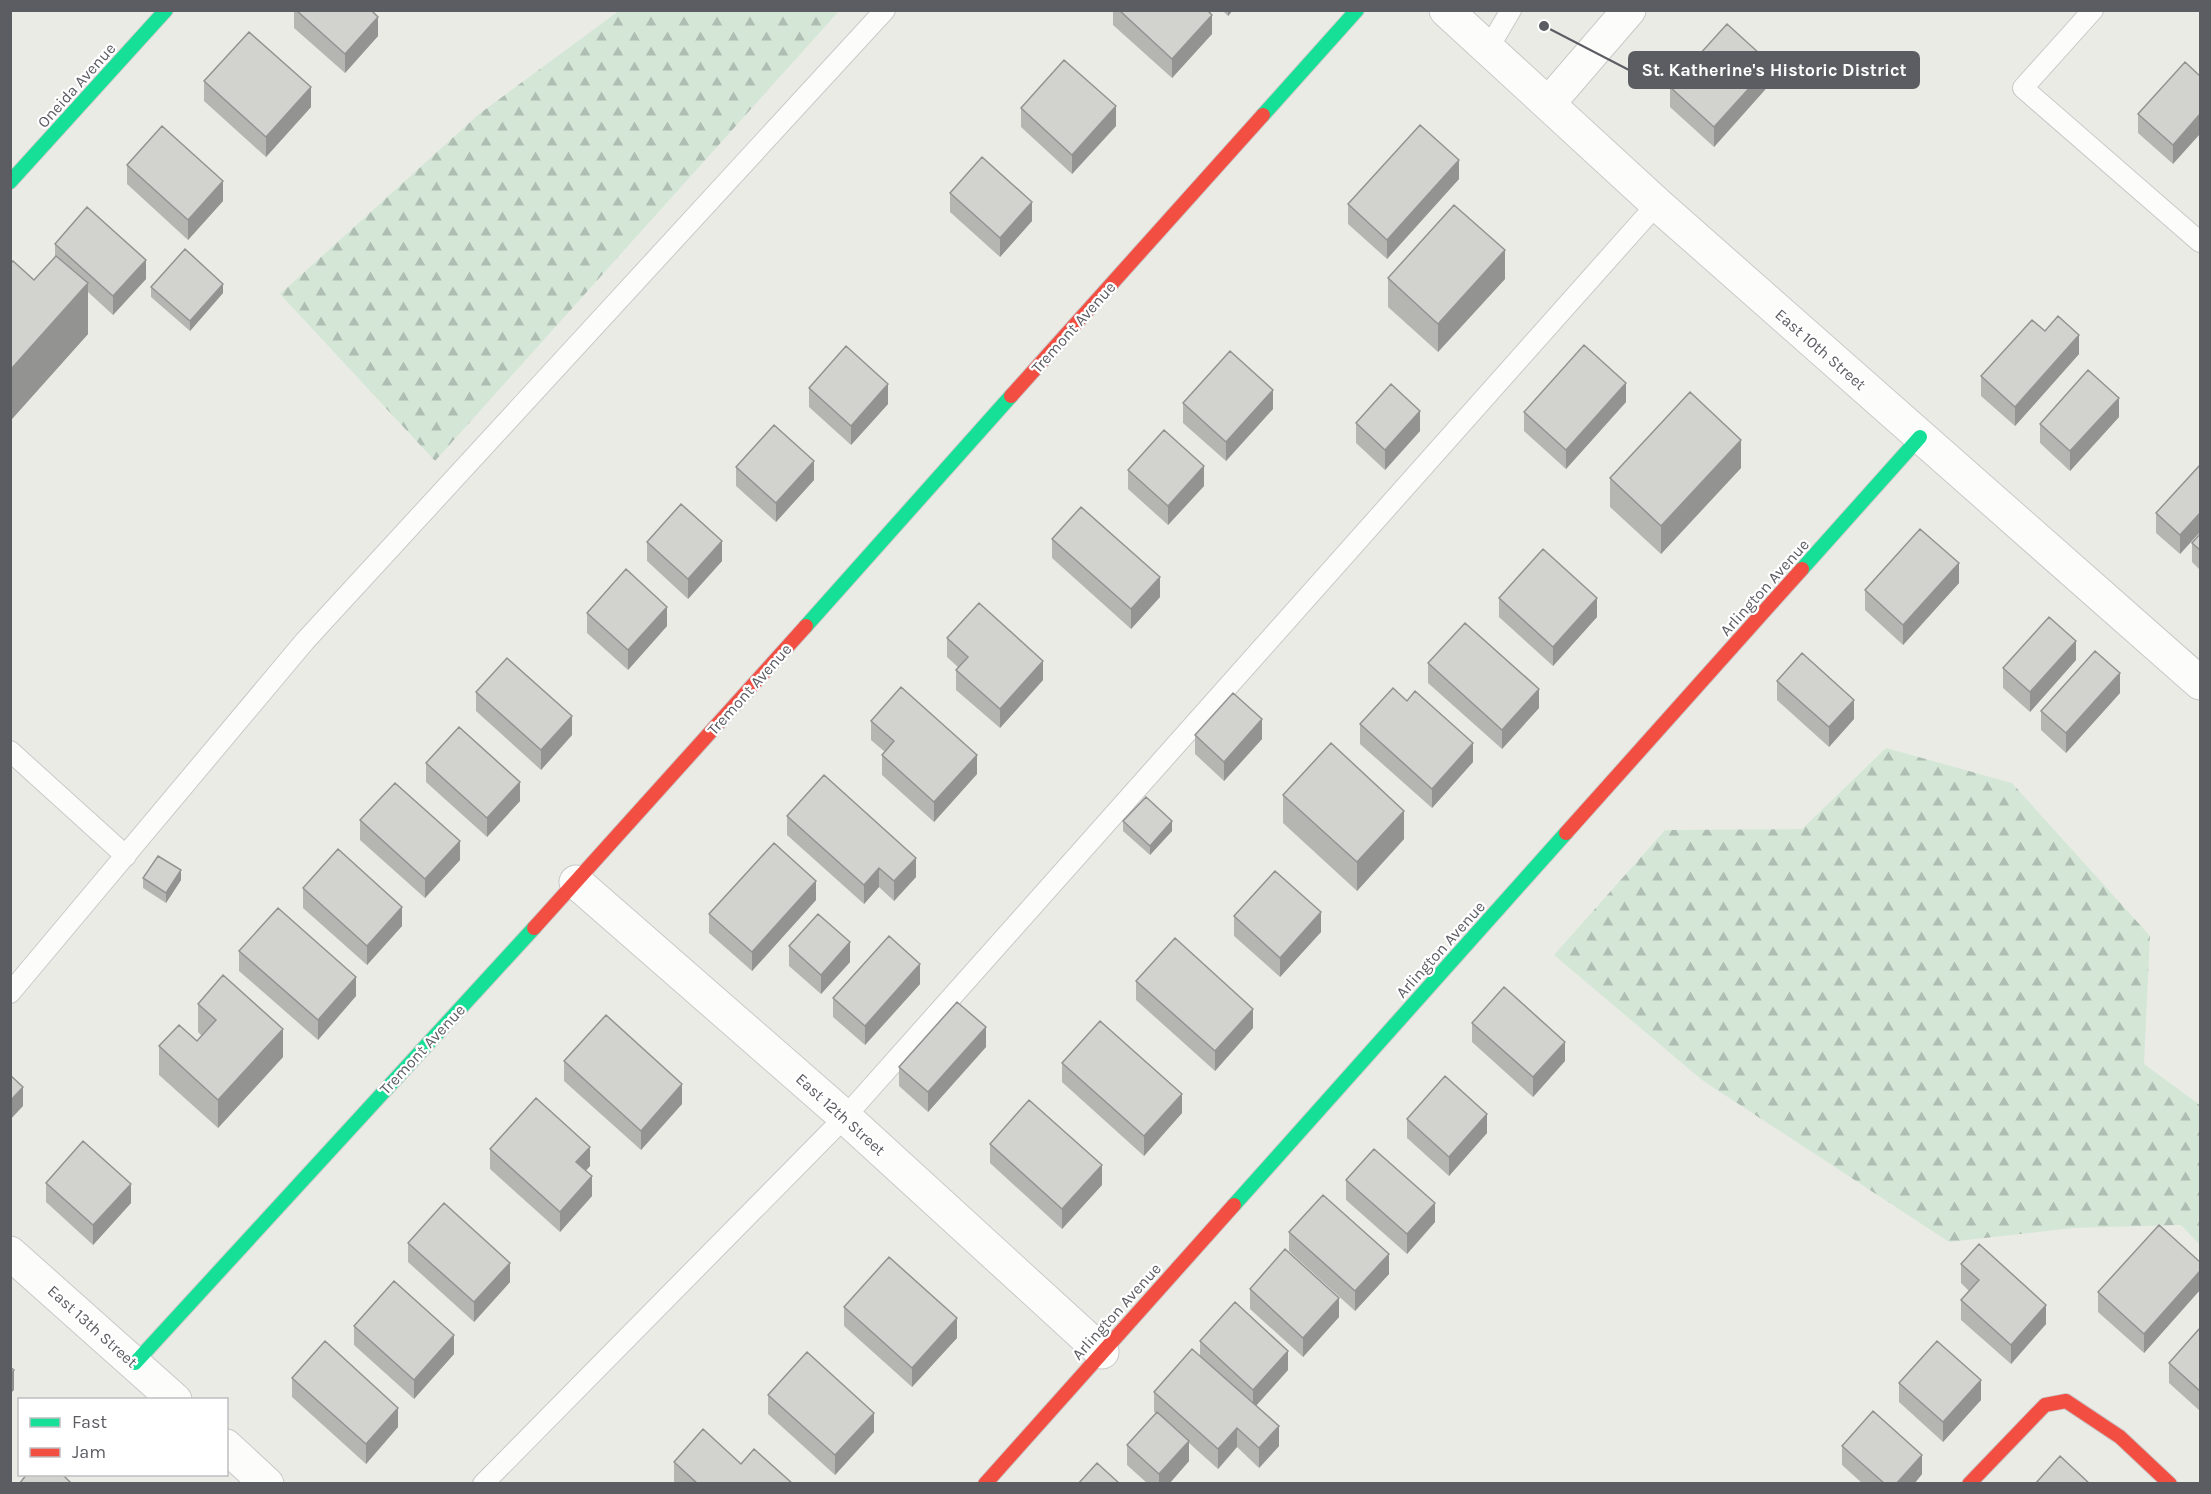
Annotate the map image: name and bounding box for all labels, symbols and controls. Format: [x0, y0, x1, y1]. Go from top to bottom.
street label: Oneida Avenue [33, 39, 119, 132]
callout: St. Katherine's Historic District [1629, 52, 1919, 88]
text: St. Katherine's Historic District [1641, 59, 1907, 81]
street label: Tremont Avenue [1027, 278, 1119, 377]
street label: East 10th Street [1771, 305, 1870, 394]
street label: Arlington Avenue [1716, 535, 1813, 640]
street label: Tremont Avenue [703, 640, 795, 739]
street label: Arlington Avenue [1392, 897, 1489, 1002]
street label: Tremont Avenue [376, 1000, 469, 1098]
street label: East 12th Street [792, 1069, 889, 1160]
street label: Arlington Avenue [1068, 1259, 1165, 1364]
street label: East 13th Street [44, 1281, 141, 1372]
legend [18, 1398, 228, 1476]
text: Fast [72, 1411, 107, 1433]
text: Jam [72, 1441, 106, 1463]

